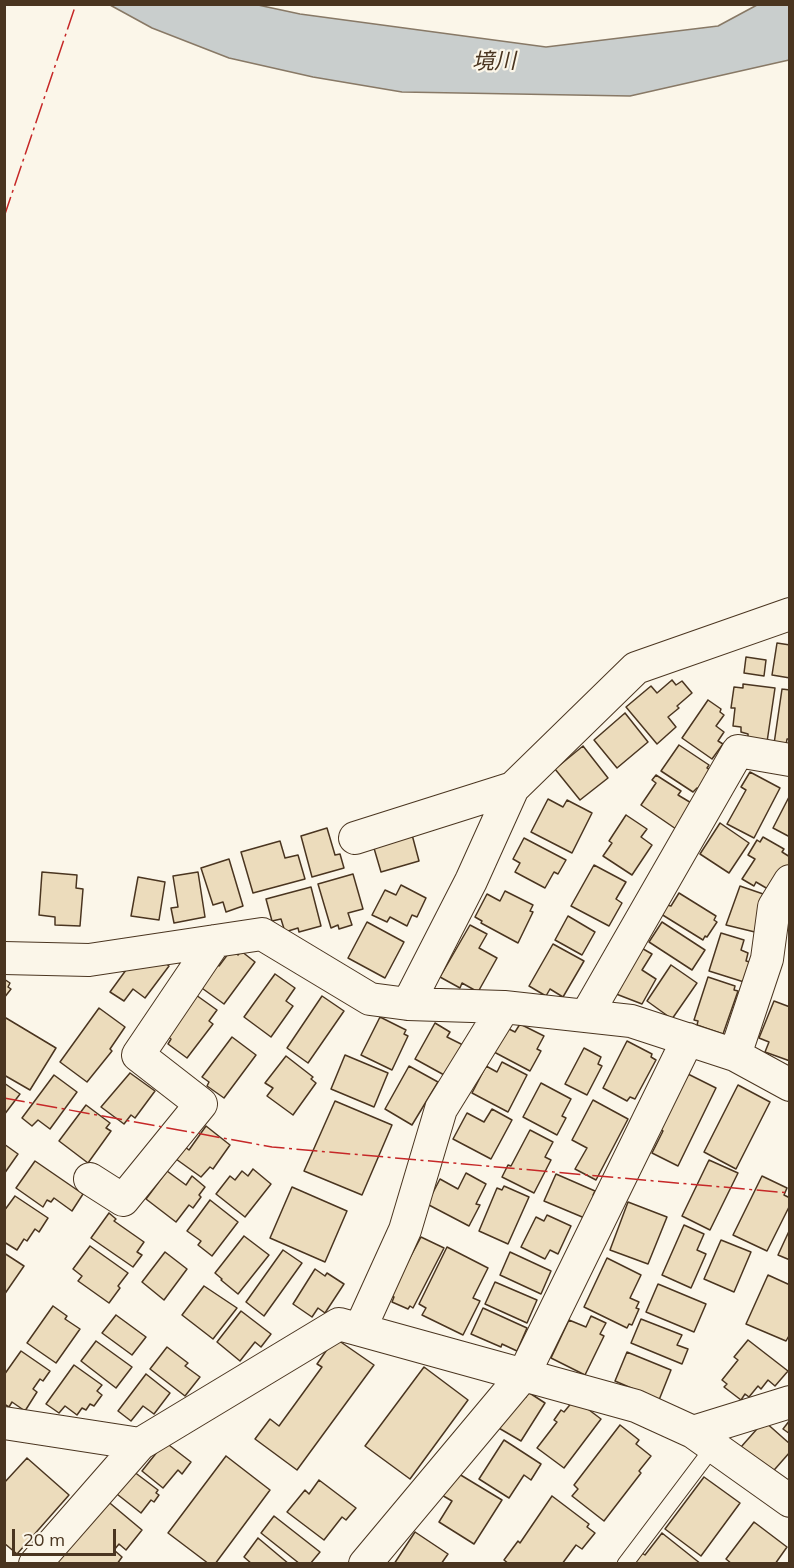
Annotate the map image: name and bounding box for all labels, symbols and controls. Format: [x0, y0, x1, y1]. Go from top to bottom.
water label: 境川 [472, 48, 516, 76]
scale bar [15, 1517, 118, 1555]
text: 20 m [23, 1528, 65, 1551]

